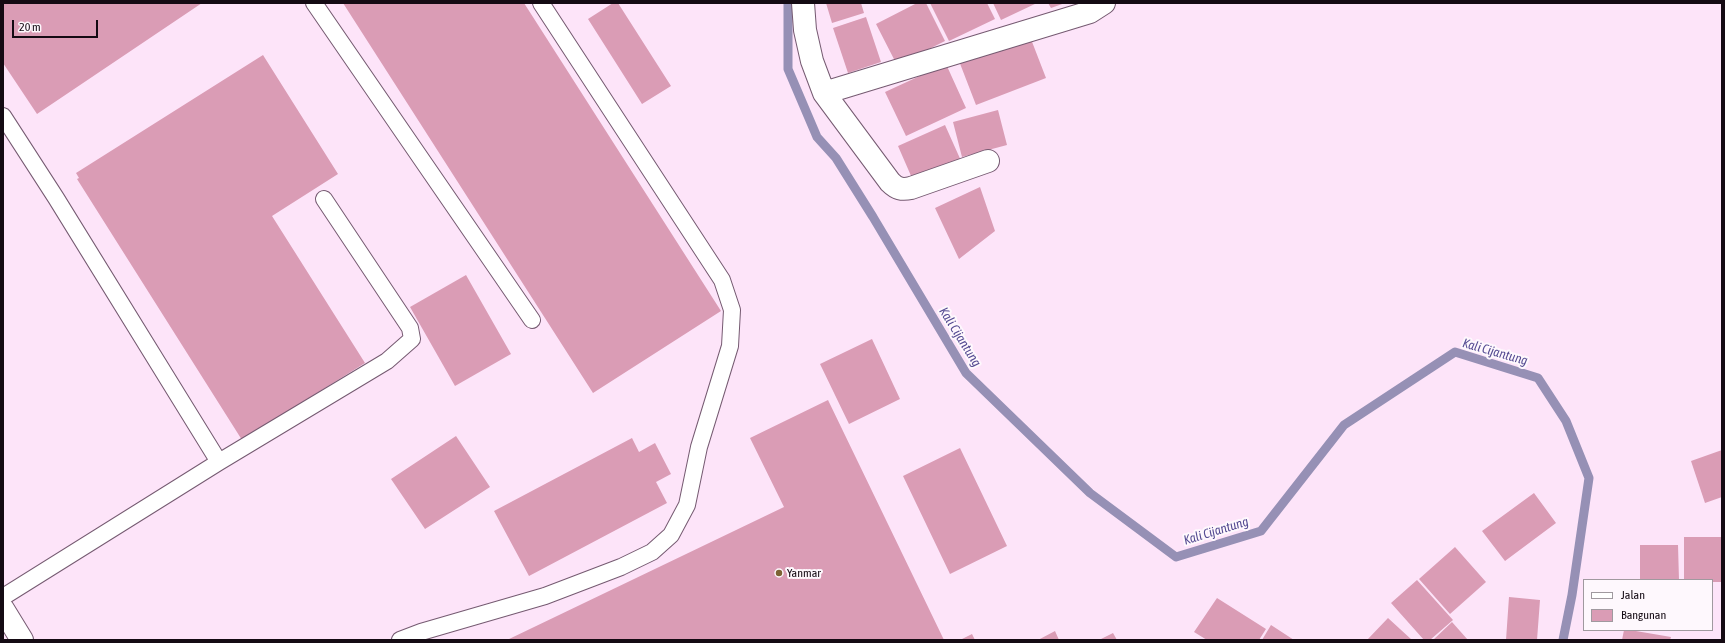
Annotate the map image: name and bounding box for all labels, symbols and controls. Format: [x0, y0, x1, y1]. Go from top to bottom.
scale bar [14, 12, 100, 38]
text: 20 m [19, 20, 41, 34]
water label: Kali Cijantung [936, 304, 984, 370]
water label: Kali Cijantung [1461, 335, 1529, 369]
water label: Kali Cijantung [1182, 514, 1250, 548]
place label: Yanmar [787, 566, 821, 580]
marker: Yanmar [774, 568, 784, 578]
legend [1583, 579, 1713, 631]
text: Jalan [1621, 588, 1645, 602]
text: Bangunan [1621, 608, 1666, 622]

